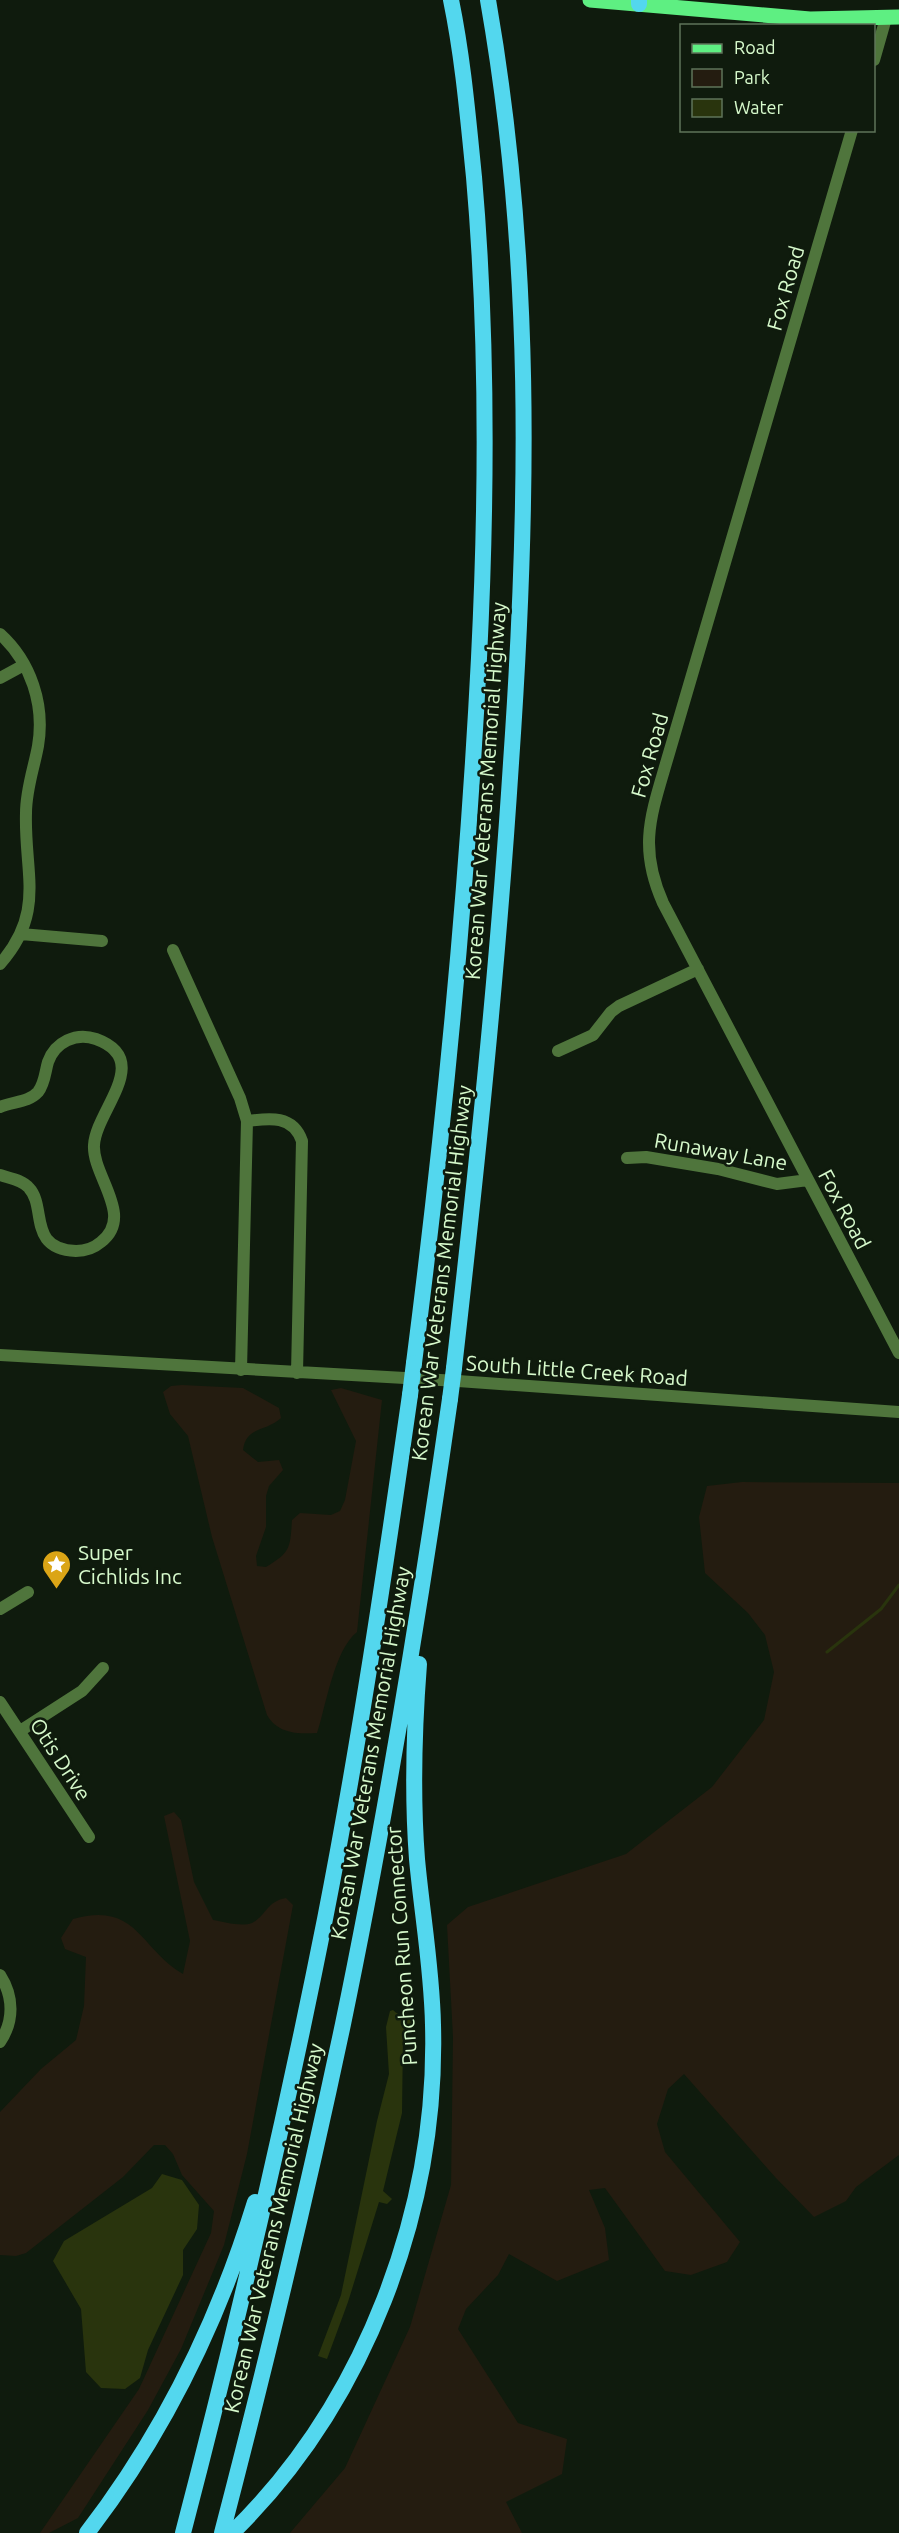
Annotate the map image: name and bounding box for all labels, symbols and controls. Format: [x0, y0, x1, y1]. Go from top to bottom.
legend [680, 24, 875, 132]
text: Road [734, 37, 776, 57]
text: Park [734, 67, 770, 87]
text: Water [734, 97, 784, 117]
street label: Fox Road [761, 243, 809, 333]
street label: Korean War Veterans Memorial Highway [460, 601, 510, 981]
street label: Fox Road [625, 710, 673, 800]
street label: Korean War Veterans Memorial Highway [406, 1084, 476, 1462]
street label: Runaway Lane [652, 1127, 790, 1175]
street label: Fox Road [814, 1165, 876, 1253]
street label: South Little Creek Road [465, 1350, 689, 1390]
place label: Super Cichlids Inc [78, 1540, 182, 1588]
place icon: Super Cichlids Inc [41, 1548, 73, 1590]
street label: Korean War Veterans Memorial Highway [325, 1565, 415, 1941]
street label: Otis Drive [26, 1713, 96, 1805]
street label: Puncheon Run Connector [381, 1826, 421, 2066]
street label: Korean War Veterans Memorial Highway [219, 2041, 327, 2415]

